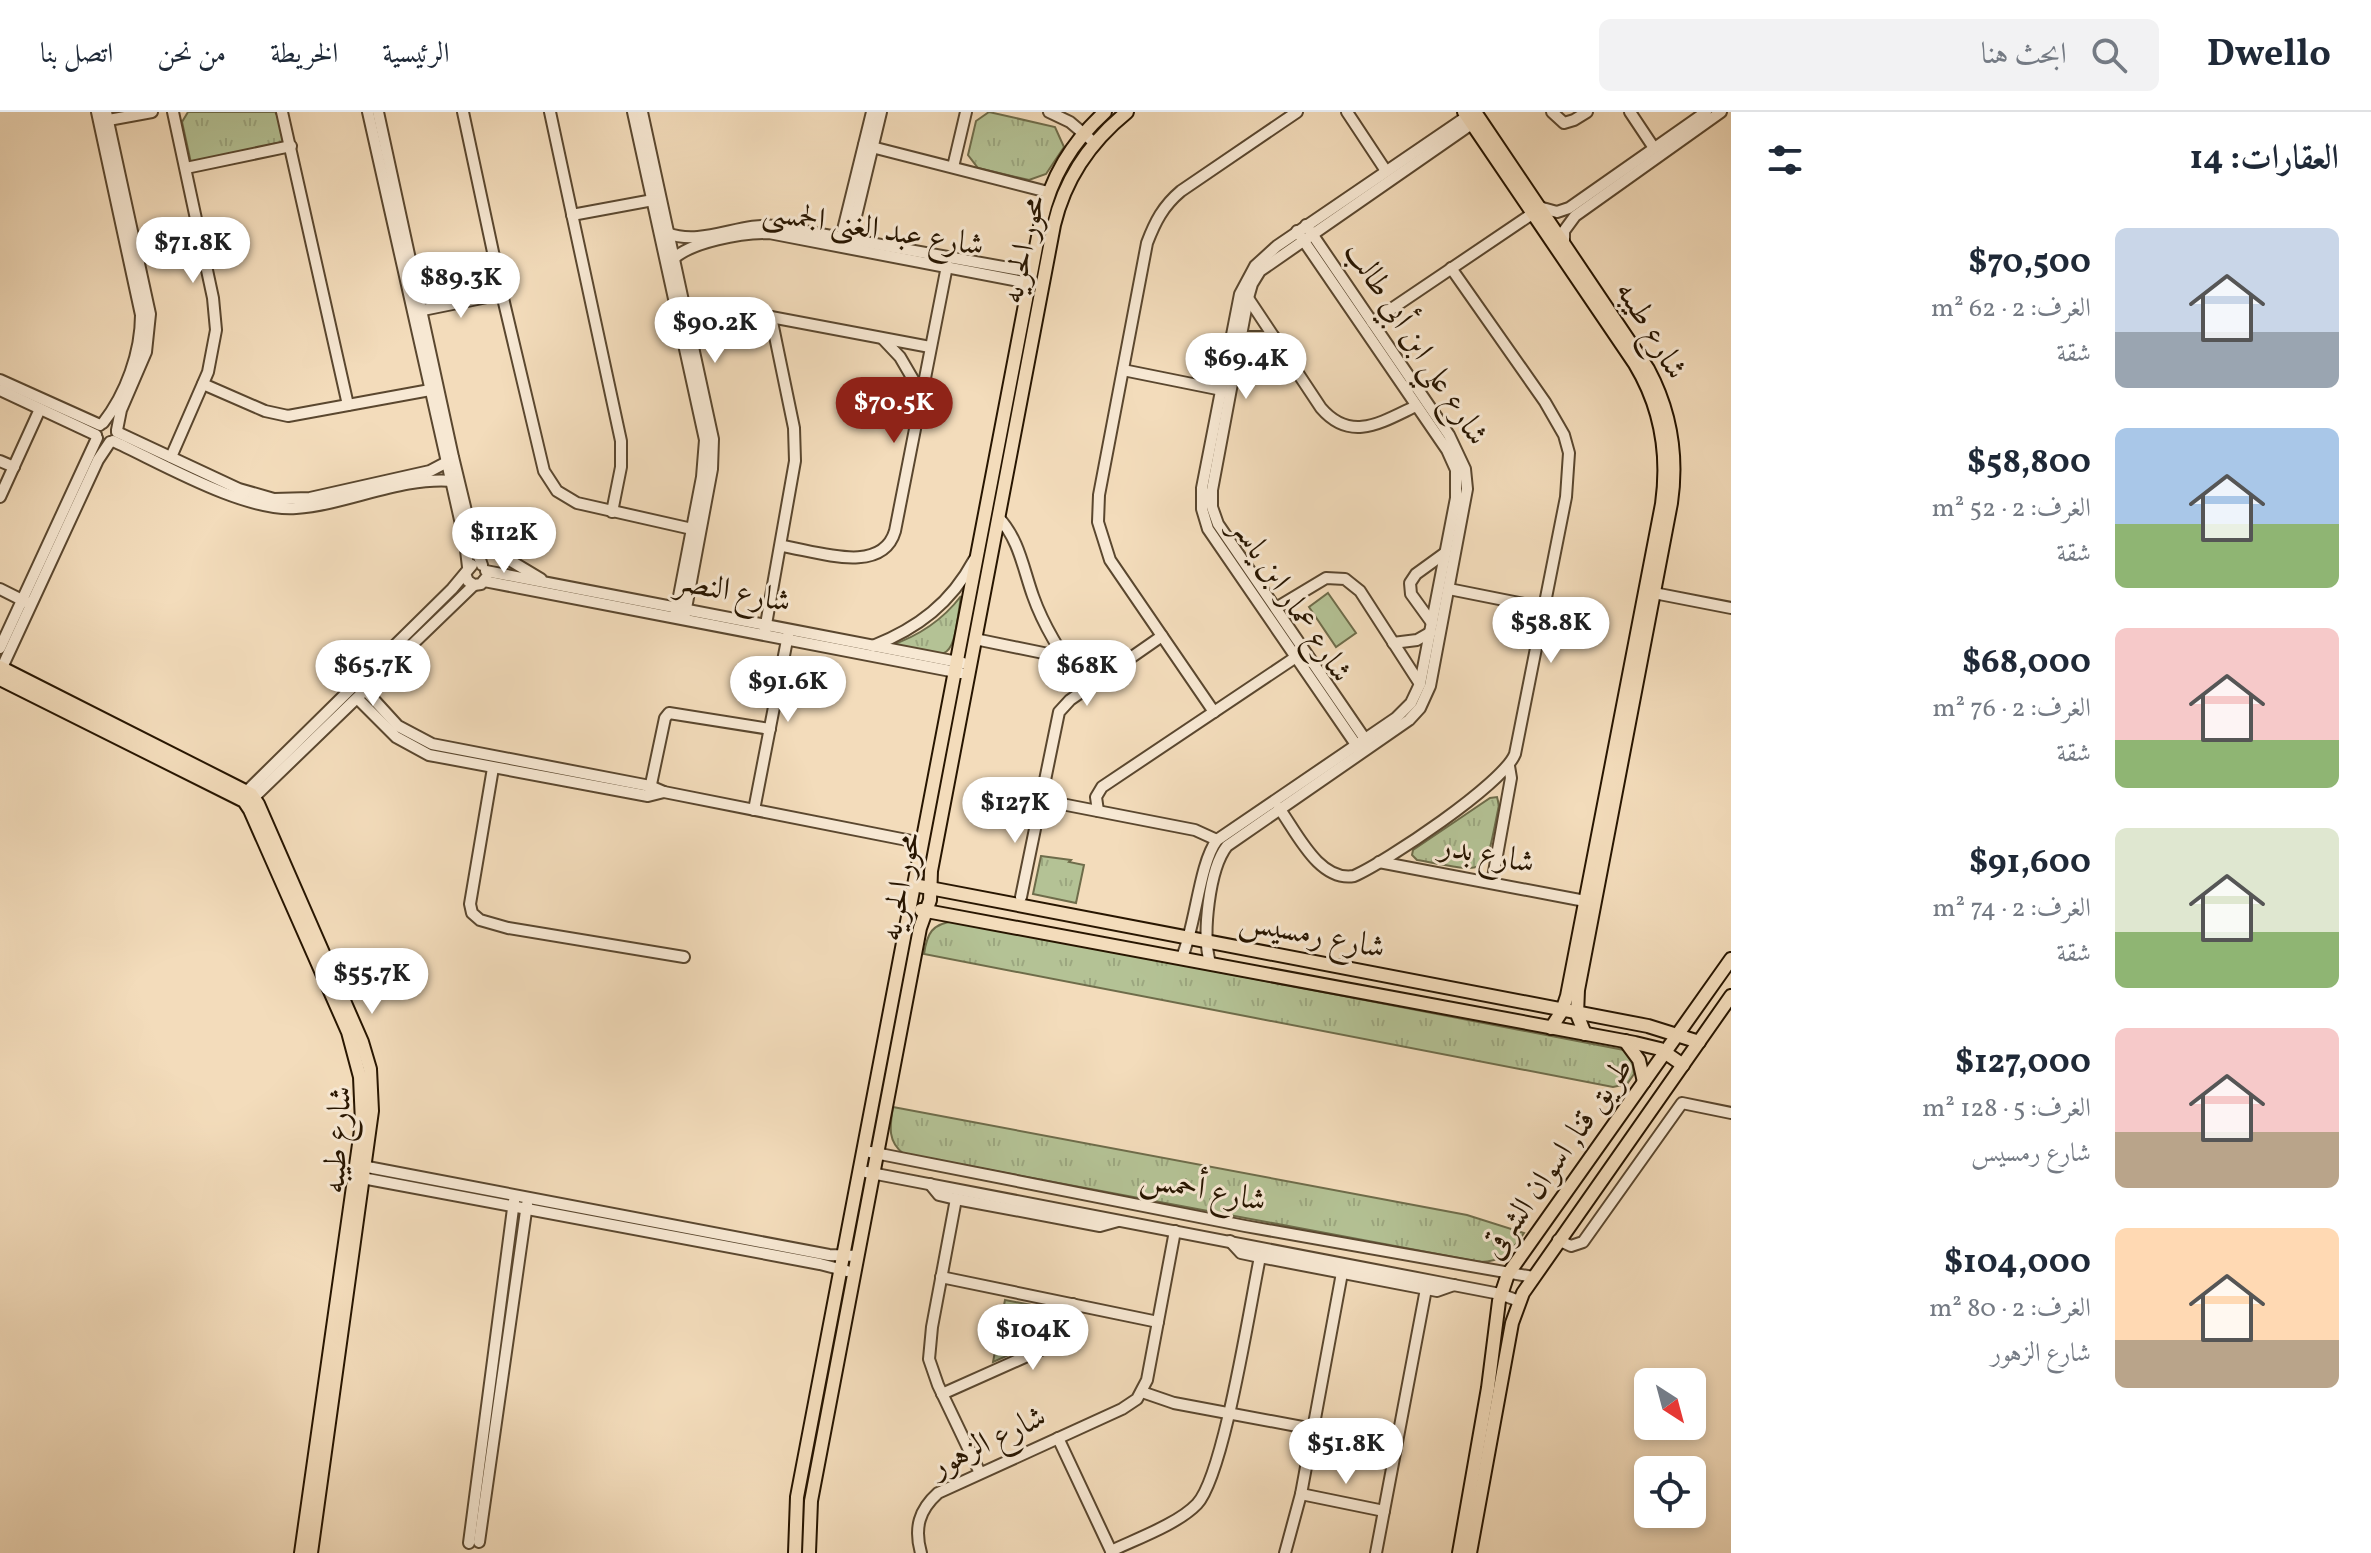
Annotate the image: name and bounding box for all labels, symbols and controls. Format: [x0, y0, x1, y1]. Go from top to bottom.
search box [1599, 19, 2159, 91]
text: Dwello [2207, 29, 2331, 82]
icon: search [2087, 33, 2131, 77]
text: ابحث هنا [1981, 34, 2067, 76]
text: اتصل بنا [40, 35, 113, 74]
text: من نحن [157, 35, 226, 74]
text: الخريطة [270, 35, 338, 74]
text: الرئيسية [382, 35, 450, 74]
text: العقارات: 14 [2189, 136, 2339, 183]
icon: filters [1763, 138, 1807, 182]
street label: شارع عبد الغنى الجمسى [759, 191, 987, 271]
street label: محور الحريه [991, 192, 1059, 308]
pin: $71.8K [128, 217, 258, 285]
text: $71.8K [154, 225, 232, 261]
street label: شارع علي ابن أبي طالب [1327, 231, 1500, 458]
text: $70,500 [1968, 240, 2091, 287]
pin: $89.3K [396, 252, 526, 320]
text: $89.3K [420, 260, 502, 296]
icon: home [2179, 260, 2275, 356]
street label: شارع طيبه [1602, 273, 1697, 390]
text: الغرف: 2 · 62 m² [1931, 291, 2091, 327]
pin: $90.2K [650, 297, 780, 365]
text: $90.2K [673, 305, 757, 341]
pin: $69.4K [1181, 333, 1311, 401]
text: شقة [2057, 336, 2091, 372]
text: $69.4K [1203, 341, 1289, 377]
pin: $70.5K [829, 377, 959, 445]
text: $70.5K [854, 385, 934, 421]
text: $58,800 [1967, 440, 2091, 487]
icon: home [2179, 460, 2275, 556]
text: الغرف: 2 · 52 m² [1932, 491, 2091, 527]
pin: $112K [448, 507, 560, 575]
street label: شارع عمار ابن ياسر [1215, 507, 1361, 693]
text: $112K [470, 515, 538, 551]
text: شقة [2057, 536, 2091, 572]
street label: شارع النصر [668, 560, 794, 628]
pin: $58.8K [1486, 597, 1616, 665]
text: $58.8K [1510, 605, 1592, 641]
pin: $65.7K [308, 640, 438, 708]
pin: $68K [1040, 640, 1134, 708]
text: $68,000 [1962, 640, 2091, 687]
text: $65.7K [333, 648, 413, 684]
text: $68K [1056, 648, 1118, 684]
pin: $91.6K [723, 656, 853, 724]
icon: home [2179, 660, 2275, 756]
text: $91.6K [748, 664, 828, 700]
text: الغرف: 2 · 76 m² [1932, 691, 2091, 727]
text: شقة [2057, 736, 2091, 772]
pin: $127K [959, 777, 1071, 845]
text: $127K [980, 785, 1050, 821]
street label: شارع بدر [1433, 825, 1538, 889]
street label: محور الحريه [870, 829, 934, 945]
text: $91,600 [1969, 840, 2091, 887]
icon: home [2179, 860, 2275, 956]
text: الغرف: 2 · 74 m² [1933, 891, 2091, 927]
street label: شارع رمسيس [1235, 900, 1389, 974]
text: شقة [2057, 936, 2091, 972]
pin: $55.7K [307, 948, 437, 1016]
text: $55.7K [333, 956, 411, 992]
text: $127,000 [1955, 1040, 2091, 1087]
street label: طريق قنا, اسوان الشرقى [1473, 1049, 1645, 1269]
icon: home [2179, 1060, 2275, 1156]
street label: شارع طيبه [313, 1085, 367, 1195]
text: الغرف: 5 · 128 m² [1922, 1091, 2091, 1127]
text: شارع رمسيس [1971, 1136, 2091, 1172]
street label: شارع أحمس [1136, 1154, 1270, 1227]
text: $104,000 [1944, 1240, 2091, 1287]
icon: home [2179, 1260, 2275, 1356]
text: الغرف: 2 · 80 m² [1929, 1291, 2091, 1327]
pin: $104K [977, 1304, 1089, 1372]
text: $104K [995, 1312, 1071, 1348]
text: شارع الزهور [1991, 1336, 2091, 1372]
north arrow [1634, 1368, 1706, 1440]
map controls [1634, 1368, 1706, 1528]
street label: شارع الزهور [921, 1396, 1055, 1493]
pin: $51.8K [1281, 1418, 1411, 1486]
text: $51.8K [1307, 1426, 1385, 1462]
button: locate [1634, 1456, 1706, 1528]

